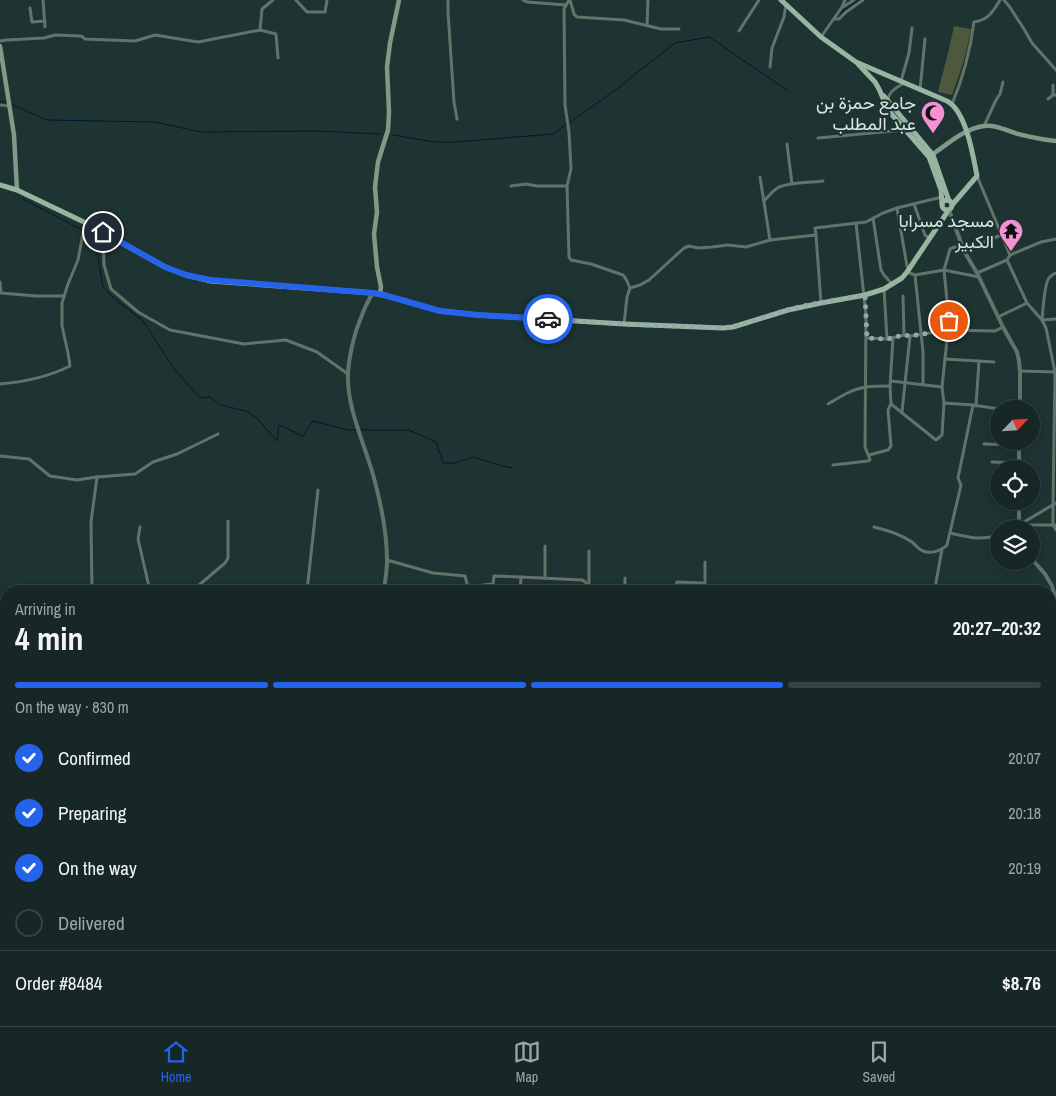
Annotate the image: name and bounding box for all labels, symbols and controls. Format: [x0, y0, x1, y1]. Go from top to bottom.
place label: جامع حمزة بن عبد المطلب [816, 90, 916, 136]
mosque icon: جامع حمزة بن عبد المطلب [920, 100, 946, 134]
place label: مسجد مسرابا الكبير [899, 208, 994, 254]
pin [82, 211, 124, 253]
icon: home [89, 218, 117, 246]
temple icon: مسجد مسرابا الكبير [998, 218, 1024, 252]
courier [523, 294, 573, 344]
pin [928, 300, 970, 342]
icon: car [534, 305, 562, 333]
icon: bag [935, 307, 963, 335]
north arrow [990, 400, 1040, 450]
map controls [990, 400, 1040, 570]
button: locate [990, 460, 1040, 510]
button: layers [990, 520, 1040, 570]
text: Arriving in [15, 598, 76, 620]
text: 20:27–20:32 [953, 615, 1041, 641]
text: 4 min [15, 617, 84, 660]
text: On the way · 830 m [15, 696, 129, 718]
icon: check [15, 744, 43, 772]
text: Confirmed [58, 745, 131, 771]
text: 20:07 [1008, 747, 1041, 769]
icon: check [15, 799, 43, 827]
text: Preparing [58, 800, 126, 826]
text: 20:18 [1008, 802, 1041, 824]
icon: check [15, 854, 43, 882]
text: On the way [58, 855, 137, 881]
text: 20:19 [1008, 857, 1041, 879]
text: Delivered [58, 910, 125, 936]
text: Order #8484 [15, 970, 102, 996]
text: $8.76 [1002, 970, 1041, 996]
tab: Home [161, 1038, 191, 1086]
tab: Map [513, 1038, 541, 1086]
tab: Saved [863, 1038, 895, 1086]

